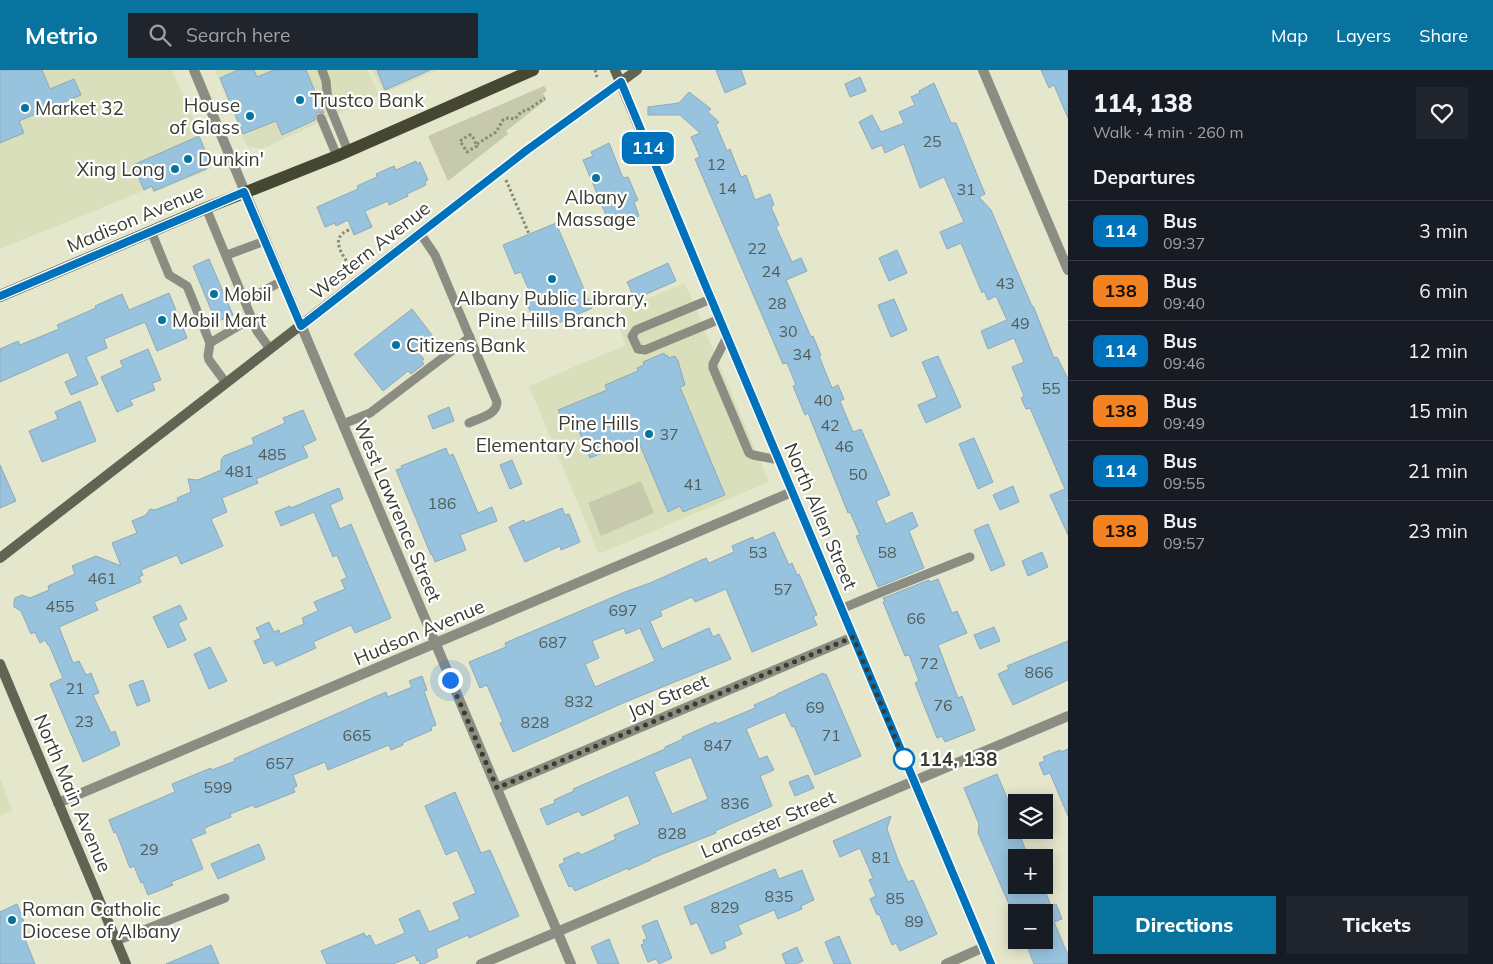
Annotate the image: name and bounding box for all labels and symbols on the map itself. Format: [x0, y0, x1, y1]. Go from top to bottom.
place label: Trustco Bank [310, 88, 424, 112]
place label: House of Glass [169, 93, 240, 139]
marker: Trustco Bank [294, 94, 306, 106]
place label: Market 32 [35, 96, 124, 120]
marker: Market 32 [19, 102, 31, 114]
marker: House of Glass [244, 110, 256, 122]
house number: 25 [922, 131, 942, 151]
line badge: 114 [619, 132, 677, 164]
place label: Dunkin' [198, 147, 264, 171]
marker: Dunkin' [182, 153, 194, 165]
house number: 12 [706, 154, 726, 174]
place label: Xing Long [77, 157, 165, 181]
marker: Xing Long [169, 163, 181, 175]
marker: Albany Massage [590, 172, 602, 184]
street label: Madison Avenue [63, 178, 207, 258]
house number: 14 [717, 178, 737, 198]
house number: 31 [956, 179, 976, 199]
place label: Albany Massage [556, 185, 636, 231]
street label: Western Avenue [305, 196, 435, 304]
house number: 22 [747, 238, 767, 258]
house number: 24 [761, 261, 781, 281]
marker: Albany Public Library, Pine Hills Branch [546, 273, 558, 285]
house number: 43 [995, 273, 1015, 293]
place label: Mobil [224, 282, 272, 306]
place label: Albany Public Library, Pine Hills Branch [457, 286, 647, 332]
marker: Mobil [208, 288, 220, 300]
house number: 28 [767, 293, 787, 313]
place label: Mobil Mart [172, 308, 267, 332]
house number: 49 [1010, 313, 1030, 333]
marker: Mobil Mart [156, 314, 168, 326]
house number: 30 [778, 321, 798, 341]
place label: Citizens Bank [406, 333, 526, 357]
marker: Citizens Bank [390, 339, 402, 351]
house number: 34 [792, 344, 812, 364]
house number: 55 [1041, 378, 1061, 398]
house number: 40 [813, 390, 833, 410]
place label: Pine Hills Elementary School [476, 411, 639, 457]
house number: 42 [820, 415, 840, 435]
street label: West Lawrence Street [349, 417, 447, 606]
house number: 37 [659, 424, 679, 444]
marker: Pine Hills Elementary School [643, 428, 655, 440]
house number: 46 [834, 436, 854, 456]
street label: North Allen Street [779, 439, 863, 593]
house number: 485 [258, 444, 286, 464]
house number: 481 [225, 461, 253, 481]
house number: 50 [848, 464, 868, 484]
house number: 41 [683, 474, 703, 494]
house number: 186 [428, 493, 456, 513]
house number: 53 [748, 542, 768, 562]
house number: 58 [877, 542, 897, 562]
house number: 461 [88, 568, 116, 588]
house number: 57 [773, 579, 793, 599]
street label: Hudson Avenue [350, 594, 488, 670]
house number: 455 [46, 596, 74, 616]
house number: 697 [609, 600, 637, 620]
house number: 66 [906, 608, 926, 628]
house number: 687 [539, 632, 567, 652]
house number: 72 [919, 653, 939, 673]
house number: 866 [1025, 662, 1053, 682]
your location [438, 668, 463, 693]
street label: Jay Street [624, 668, 712, 724]
house number: 21 [65, 678, 85, 698]
house number: 832 [565, 691, 593, 711]
house number: 76 [933, 695, 953, 715]
house number: 69 [805, 697, 825, 717]
street label: North Main Avenue [29, 710, 117, 876]
house number: 23 [74, 711, 94, 731]
house number: 828 [521, 712, 549, 732]
house number: 665 [343, 725, 371, 745]
house number: 71 [821, 725, 841, 745]
house number: 847 [704, 735, 732, 755]
place label: 114, 138 [919, 747, 997, 771]
marker: 114, 138 [893, 748, 915, 770]
house number: 657 [266, 753, 294, 773]
house number: 599 [204, 777, 232, 797]
street label: Lancaster Street [697, 785, 839, 863]
house number: 836 [721, 793, 749, 813]
house number: 828 [658, 823, 686, 843]
house number: 29 [139, 839, 159, 859]
house number: 81 [871, 847, 891, 867]
house number: 835 [765, 886, 793, 906]
house number: 85 [885, 888, 905, 908]
place label: Roman Catholic Diocese of Albany [22, 897, 180, 943]
house number: 829 [711, 897, 739, 917]
house number: 89 [904, 911, 924, 931]
marker: Roman Catholic Diocese of Albany [6, 914, 18, 926]

